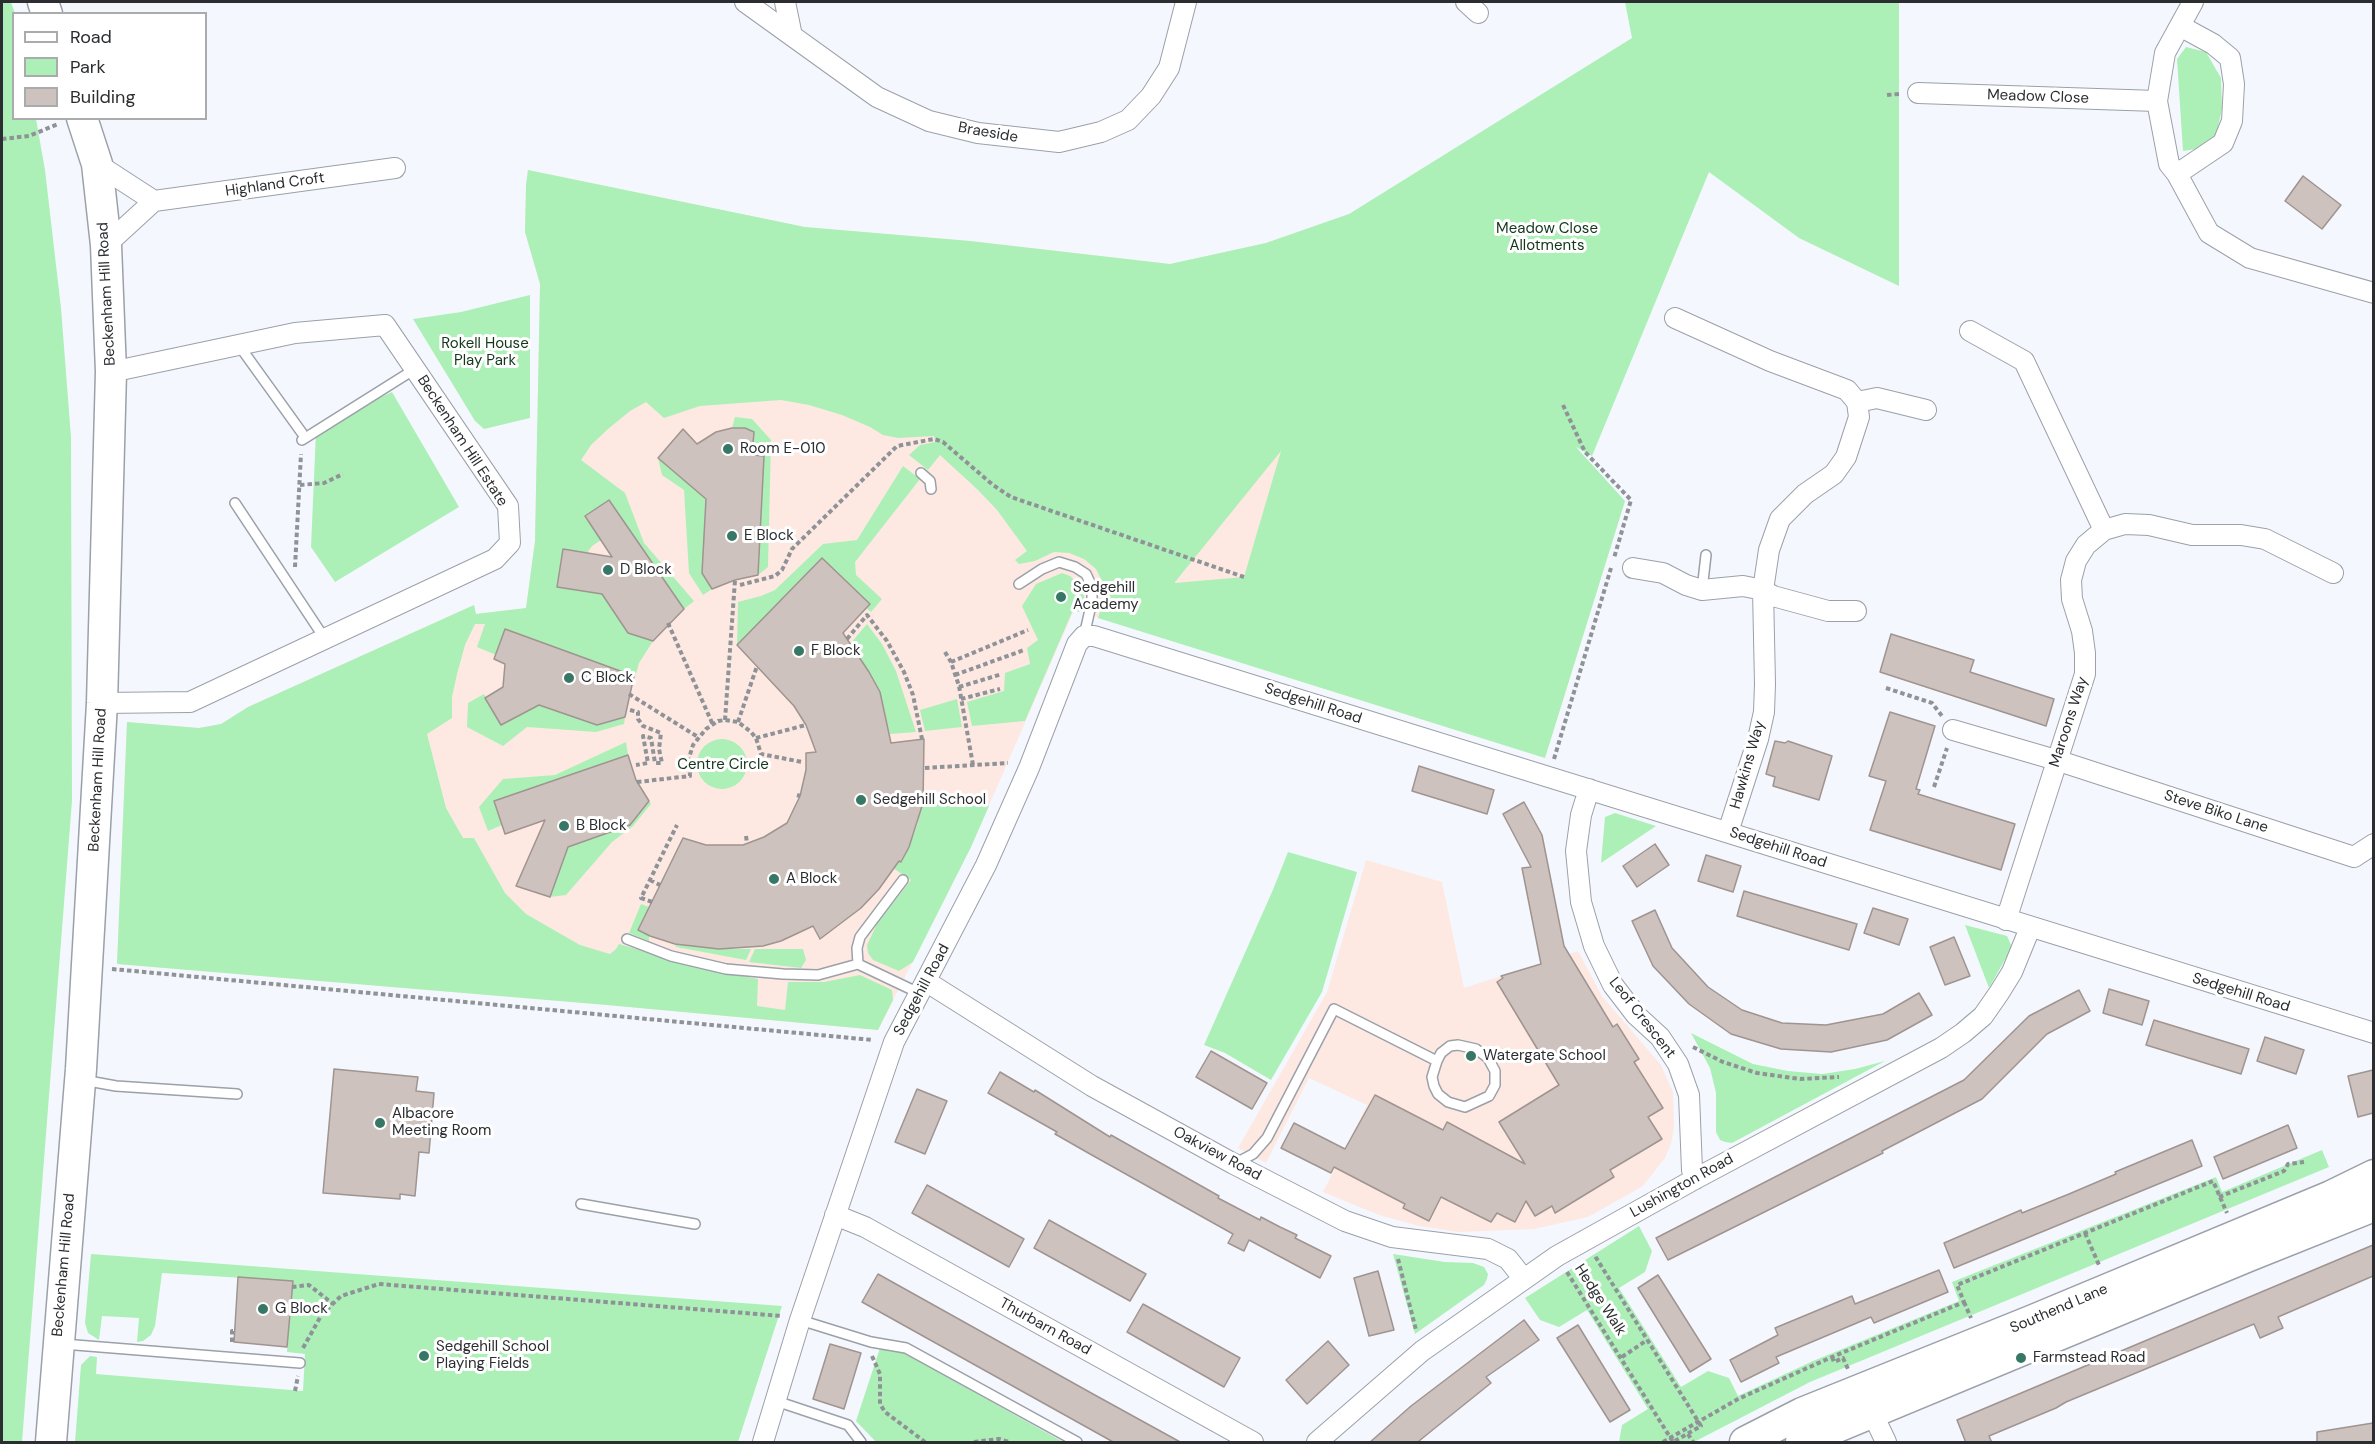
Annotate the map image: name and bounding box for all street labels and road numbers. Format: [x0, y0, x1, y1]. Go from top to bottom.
street label: Meadow Close [1987, 86, 2089, 108]
street label: Braeside [957, 119, 1019, 147]
street label: Highland Croft [224, 169, 326, 201]
street label: Beckenham Hill Road [94, 222, 120, 366]
street label: Beckenham Hill Estate [413, 372, 511, 510]
street label: Maroons Way [2046, 675, 2092, 769]
street label: Sedgehill Road [1262, 680, 1364, 728]
street label: Beckenham Hill Road [85, 708, 111, 852]
street label: Hawkins Way [1727, 719, 1769, 811]
street label: Steve Biko Lane [2162, 787, 2270, 837]
street label: Sedgehill Road [1727, 824, 1829, 872]
street label: Sedgehill Road [890, 941, 954, 1039]
street label: Sedgehill Road [2190, 970, 2292, 1016]
street label: Leof Crescent [1605, 974, 1679, 1062]
street label: Oakview Road [1170, 1123, 1264, 1185]
street label: Lushington Road [1627, 1150, 1737, 1222]
street label: Beckenham Hill Road [49, 1193, 79, 1337]
street label: Hedge Walk [1570, 1261, 1630, 1339]
street label: Southend Lane [2007, 1280, 2111, 1338]
street label: Thurbarn Road [996, 1294, 1094, 1360]

